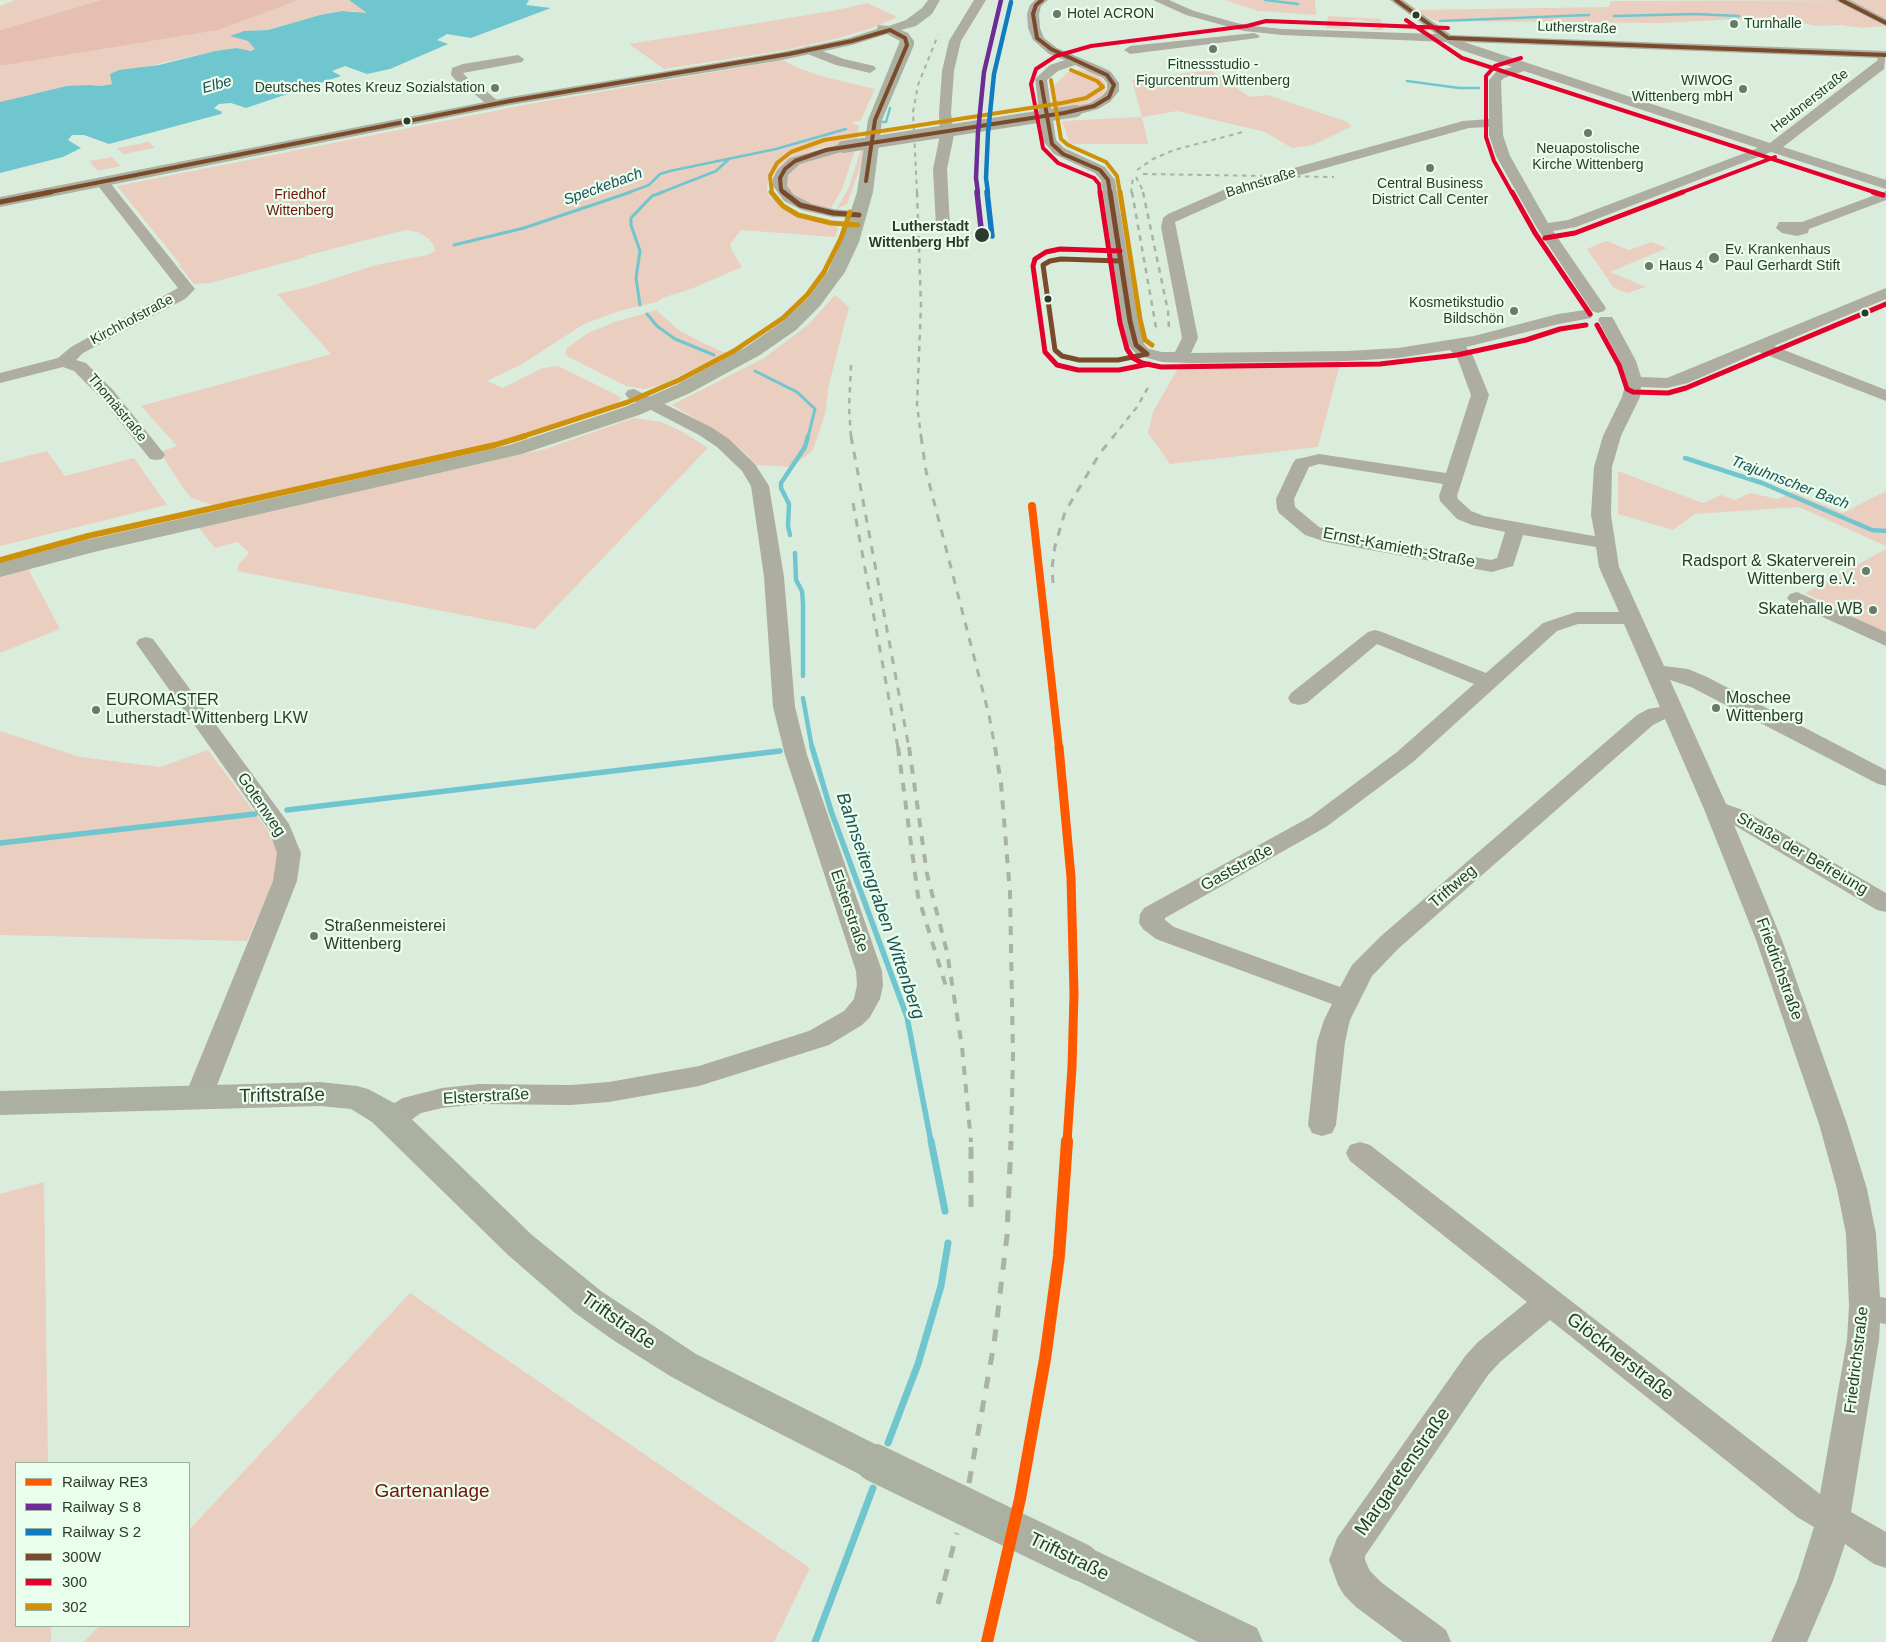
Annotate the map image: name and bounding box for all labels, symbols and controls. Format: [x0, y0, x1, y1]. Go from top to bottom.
place label: Hotel ACRON [1067, 6, 1154, 22]
marker: Hotel ACRON [1051, 8, 1063, 20]
unlabelled marker [1411, 10, 1421, 20]
place label: Turnhalle [1744, 16, 1802, 32]
street label: Lutherstraße [1537, 18, 1617, 38]
marker: Turnhalle [1728, 18, 1740, 30]
marker: Fitnessstudio - Figurcentrum Wittenberg [1207, 43, 1219, 55]
place label: Fitnessstudio - Figurcentrum Wittenberg [1136, 57, 1290, 90]
street label: Heubnerstraße [1768, 66, 1852, 136]
water label: Elbe [200, 72, 234, 98]
place label: WIWOG Wittenberg mbH [1632, 73, 1733, 105]
place label: Deutsches Rotes Kreuz Sozialstation [255, 80, 485, 96]
marker: Deutsches Rotes Kreuz Sozialstation [489, 82, 501, 94]
marker: WIWOG Wittenberg mbH [1737, 83, 1749, 95]
unlabelled marker [402, 116, 412, 126]
marker: Neuapostolische Kirche Wittenberg [1582, 127, 1594, 139]
place label: Neuapostolische Kirche Wittenberg [1532, 141, 1644, 174]
marker: Central Business District Call Center [1424, 162, 1436, 174]
water label: Speckebach [561, 164, 645, 210]
street label: Bahnstraße [1224, 164, 1298, 202]
place label: Central Business District Call Center [1372, 176, 1488, 208]
park label: Friedhof Wittenberg [266, 187, 334, 220]
place label: Lutherstadt Wittenberg Hbf [869, 219, 969, 252]
marker: Lutherstadt Wittenberg Hbf [973, 226, 991, 244]
place label: Ev. Krankenhaus Paul Gerhardt Stift [1725, 242, 1840, 274]
marker: Ev. Krankenhaus Paul Gerhardt Stift [1707, 251, 1721, 265]
place label: Haus 4 [1659, 258, 1703, 274]
marker: Haus 4 [1643, 260, 1655, 272]
street label: Kirchhofstraße [88, 291, 176, 349]
unlabelled marker [1043, 294, 1053, 304]
place label: Kosmetikstudio Bildschön [1409, 295, 1504, 328]
marker: Kosmetikstudio Bildschön [1508, 305, 1520, 317]
unlabelled marker [1860, 308, 1870, 318]
street label: Thomästraße [84, 371, 150, 445]
water label: Trajuhnscher Bach [1729, 452, 1851, 514]
street label: Ernst-Kamieth-Straße [1321, 524, 1477, 572]
place label: Radsport & Skaterverein Wittenberg e.V. [1682, 552, 1856, 590]
marker: Radsport & Skaterverein Wittenberg e.V. [1860, 565, 1872, 577]
place label: Skatehalle WB [1758, 600, 1863, 620]
marker: Skatehalle WB [1867, 604, 1879, 616]
place label: Moschee Wittenberg [1726, 689, 1803, 727]
place label: EUROMASTER Lutherstadt-Wittenberg LKW [106, 691, 308, 729]
marker: Moschee Wittenberg [1710, 702, 1722, 714]
marker: EUROMASTER Lutherstadt-Wittenberg LKW [90, 704, 102, 716]
street label: Gotenweg [233, 769, 289, 841]
water label: Bahnseitengraben Wittenberg [831, 790, 929, 1022]
street label: Straße der Befreiung [1733, 809, 1871, 899]
street label: Gaststraße [1198, 840, 1276, 896]
street label: Triftweg [1425, 861, 1481, 913]
street label: Elsterstraße [826, 867, 872, 955]
street label: Friedrichstraße [1752, 915, 1806, 1023]
place label: Straßenmeisterei Wittenberg [324, 917, 446, 955]
marker: Straßenmeisterei Wittenberg [308, 930, 320, 942]
street label: Triftstraße [239, 1084, 325, 1108]
street label: Elsterstraße [442, 1085, 530, 1109]
street label: Triftstraße [576, 1287, 660, 1355]
street label: Friedrichstraße [1841, 1305, 1873, 1415]
street label: Glöcknerstraße [1562, 1308, 1678, 1406]
street label: Margaretenstraße [1350, 1404, 1456, 1540]
legend [15, 1462, 190, 1627]
text: Railway RE3 [62, 1473, 148, 1490]
park label: Gartenanlage [374, 1481, 490, 1503]
text: Railway S 8 [62, 1498, 141, 1515]
text: Railway S 2 [62, 1523, 141, 1540]
street label: Triftstraße [1025, 1528, 1113, 1586]
text: 300W [62, 1548, 101, 1565]
text: 300 [62, 1573, 87, 1590]
text: 302 [62, 1598, 87, 1615]

